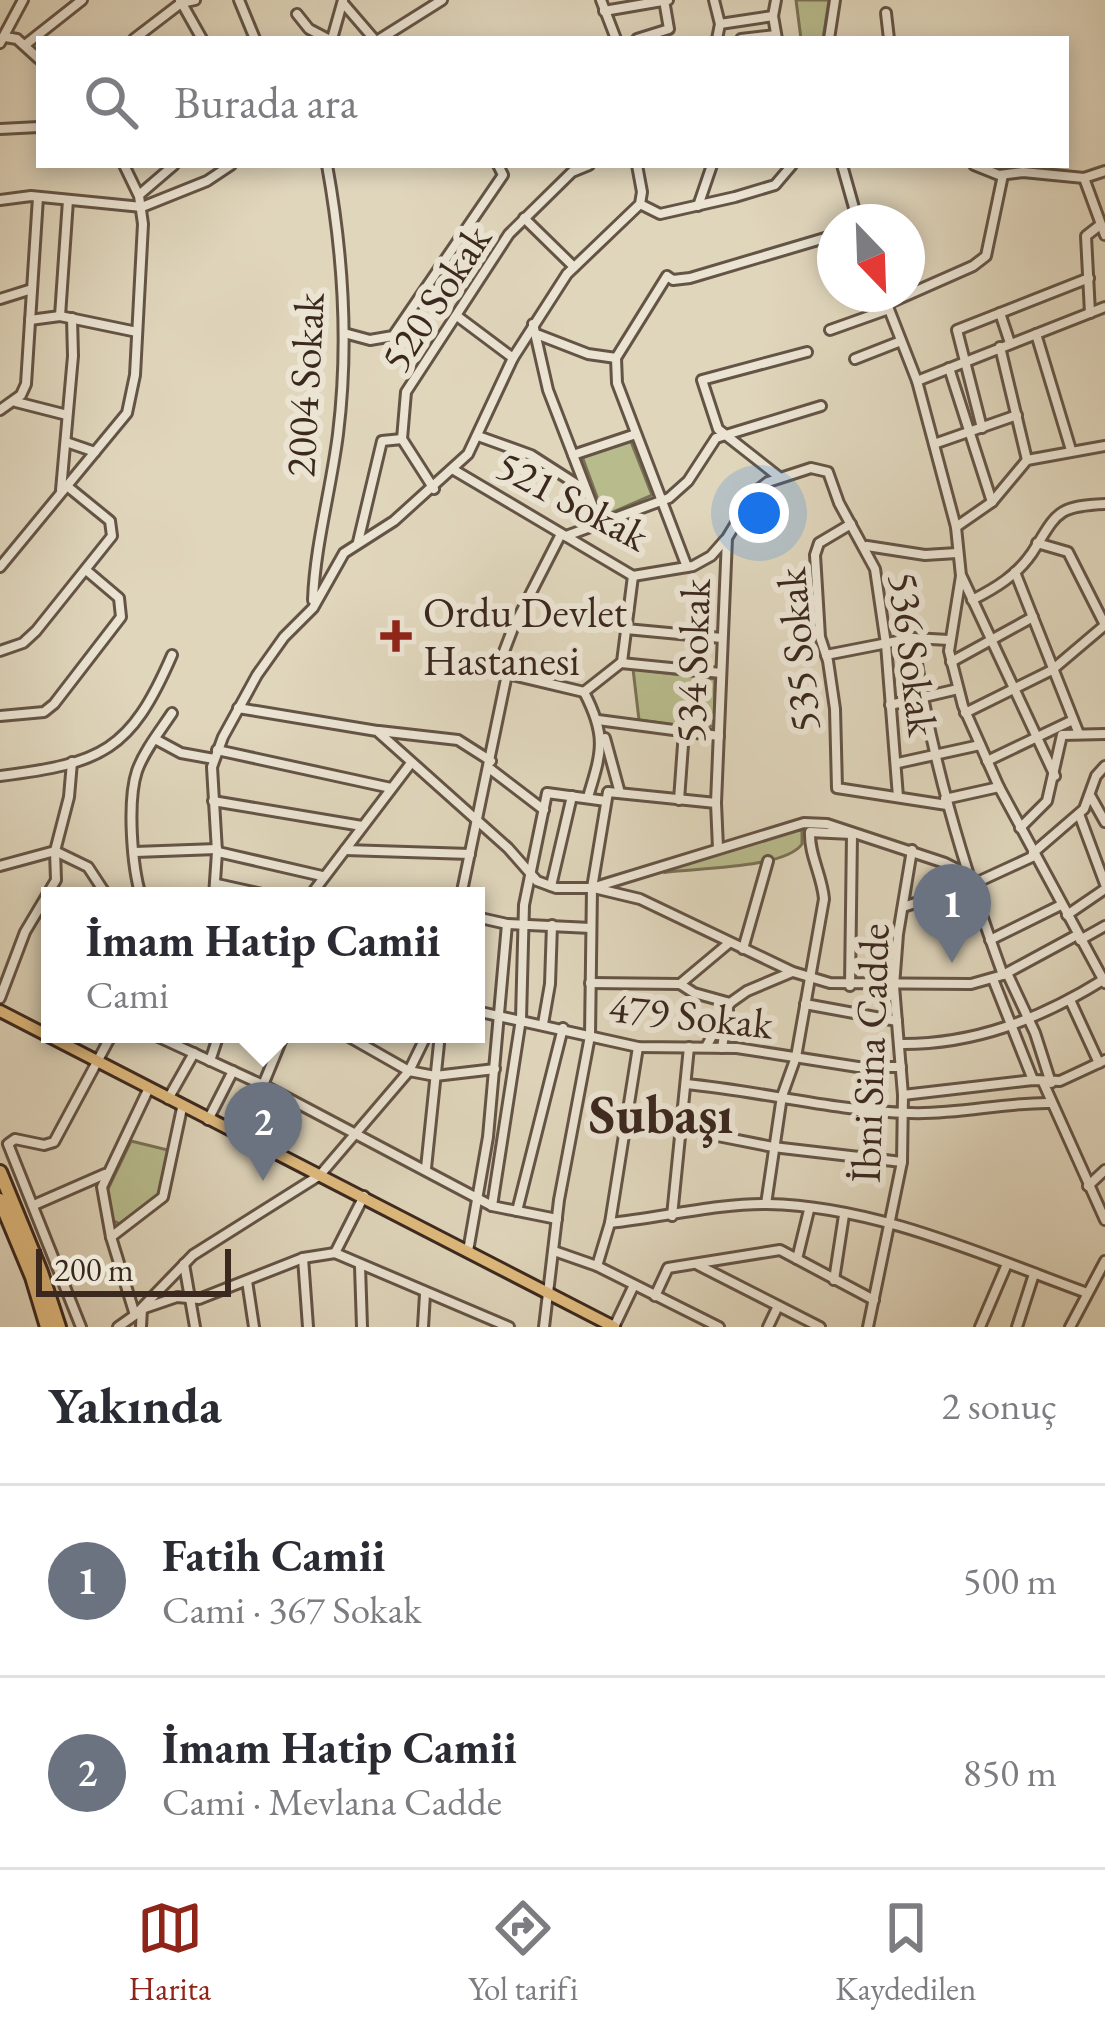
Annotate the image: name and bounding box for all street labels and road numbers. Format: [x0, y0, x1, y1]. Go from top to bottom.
street label: 520 Sokak [367, 213, 504, 382]
street label: 2004 Sokak [272, 290, 337, 479]
street label: 521 Sokak [487, 437, 660, 564]
street label: 535 Sokak [763, 564, 832, 734]
street label: 536 Sokak [876, 569, 951, 740]
street label: 534 Sokak [662, 576, 723, 744]
street label: İbni Sina Cadde [837, 922, 902, 1184]
street label: 479 Sokak [606, 980, 777, 1052]

